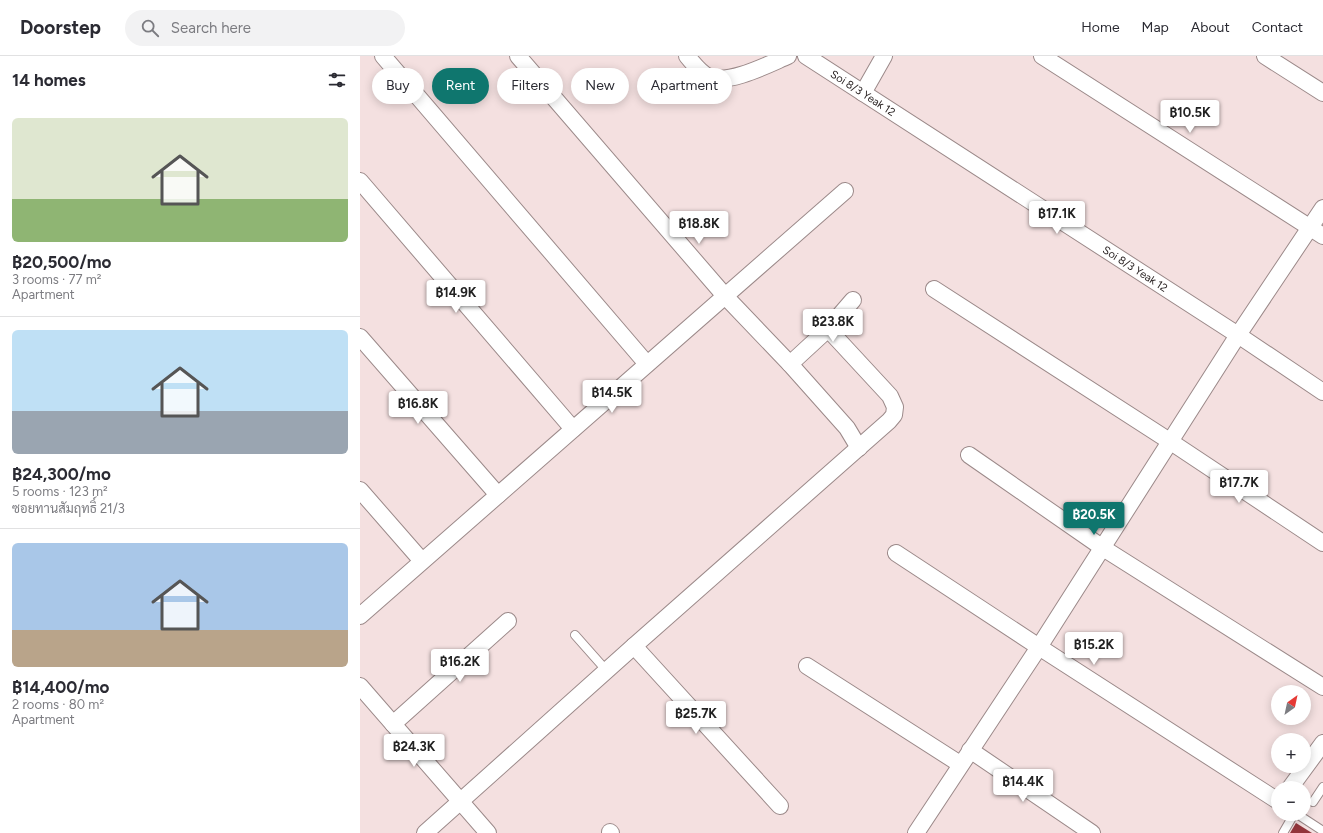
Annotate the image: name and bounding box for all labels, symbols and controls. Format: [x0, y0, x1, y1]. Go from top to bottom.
search box [125, 10, 405, 46]
text: Doorstep [20, 16, 101, 39]
icon: search [139, 17, 161, 39]
text: Search here [171, 19, 251, 37]
text: Home [1081, 19, 1120, 36]
text: Map [1142, 19, 1169, 36]
text: About [1191, 19, 1230, 36]
text: Contact [1252, 19, 1303, 36]
street label: Soi 8/3 Yeak 12 [828, 67, 898, 119]
chip: Buy [372, 68, 424, 104]
chip: Rent [432, 68, 489, 104]
chip: Filters [497, 68, 563, 104]
chip: New [571, 68, 629, 104]
chip: Apartment [637, 68, 732, 104]
icon: filters [326, 69, 348, 91]
text: 14 homes [12, 70, 86, 90]
pin: ฿10.5K [1157, 100, 1223, 134]
text: ฿10.5K [1169, 105, 1211, 120]
icon: home [144, 144, 216, 216]
pin: ฿17.1K [1024, 201, 1090, 235]
text: ฿17.1K [1038, 206, 1076, 221]
pin: ฿18.8K [666, 211, 732, 245]
text: ฿18.8K [678, 216, 720, 231]
street label: Soi 8/3 Yeak 12 [1100, 243, 1170, 294]
text: ฿20,500/mo [12, 252, 111, 272]
text: 3 rooms · 77 m² [12, 272, 102, 287]
pin: ฿14.9K [423, 280, 489, 314]
text: ฿14.9K [436, 285, 476, 300]
text: Apartment [12, 287, 75, 302]
pin: ฿23.8K [800, 309, 866, 343]
text: ฿23.8K [812, 314, 854, 329]
icon: home [144, 356, 216, 428]
pin: ฿14.5K [579, 380, 645, 414]
text: ฿14.5K [592, 385, 633, 400]
pin: ฿16.8K [385, 391, 451, 425]
text: ฿16.8K [398, 396, 438, 411]
text: ฿24,300/mo [12, 464, 111, 484]
pin: ฿17.7K [1206, 470, 1272, 504]
text: ฿17.7K [1219, 475, 1259, 490]
text: 5 rooms · 123 m² [12, 484, 108, 499]
text: ซอยทานสัมฤทธิ์ 21/3 [12, 501, 125, 516]
pin: ฿20.5K [1061, 502, 1127, 536]
text: ฿20.5K [1072, 507, 1116, 522]
icon: home [144, 569, 216, 641]
pin: ฿15.2K [1061, 632, 1127, 666]
text: ฿15.2K [1074, 637, 1114, 652]
pin: ฿16.2K [427, 649, 493, 683]
text: ฿16.2K [440, 654, 480, 669]
text: ฿14,400/mo [12, 677, 109, 697]
north arrow [1271, 685, 1311, 725]
map controls [1271, 685, 1311, 821]
text: 2 rooms · 80 m² [12, 697, 104, 712]
pin: ฿25.7K [663, 701, 729, 735]
text: ฿25.7K [675, 706, 717, 721]
text: Apartment [12, 712, 75, 727]
button: + [1271, 733, 1311, 773]
pin: ฿24.3K [381, 734, 447, 768]
text: ฿24.3K [393, 739, 435, 754]
pin: ฿14.4K [990, 769, 1056, 803]
text: ฿14.4K [1002, 774, 1044, 789]
button: − [1271, 781, 1311, 821]

